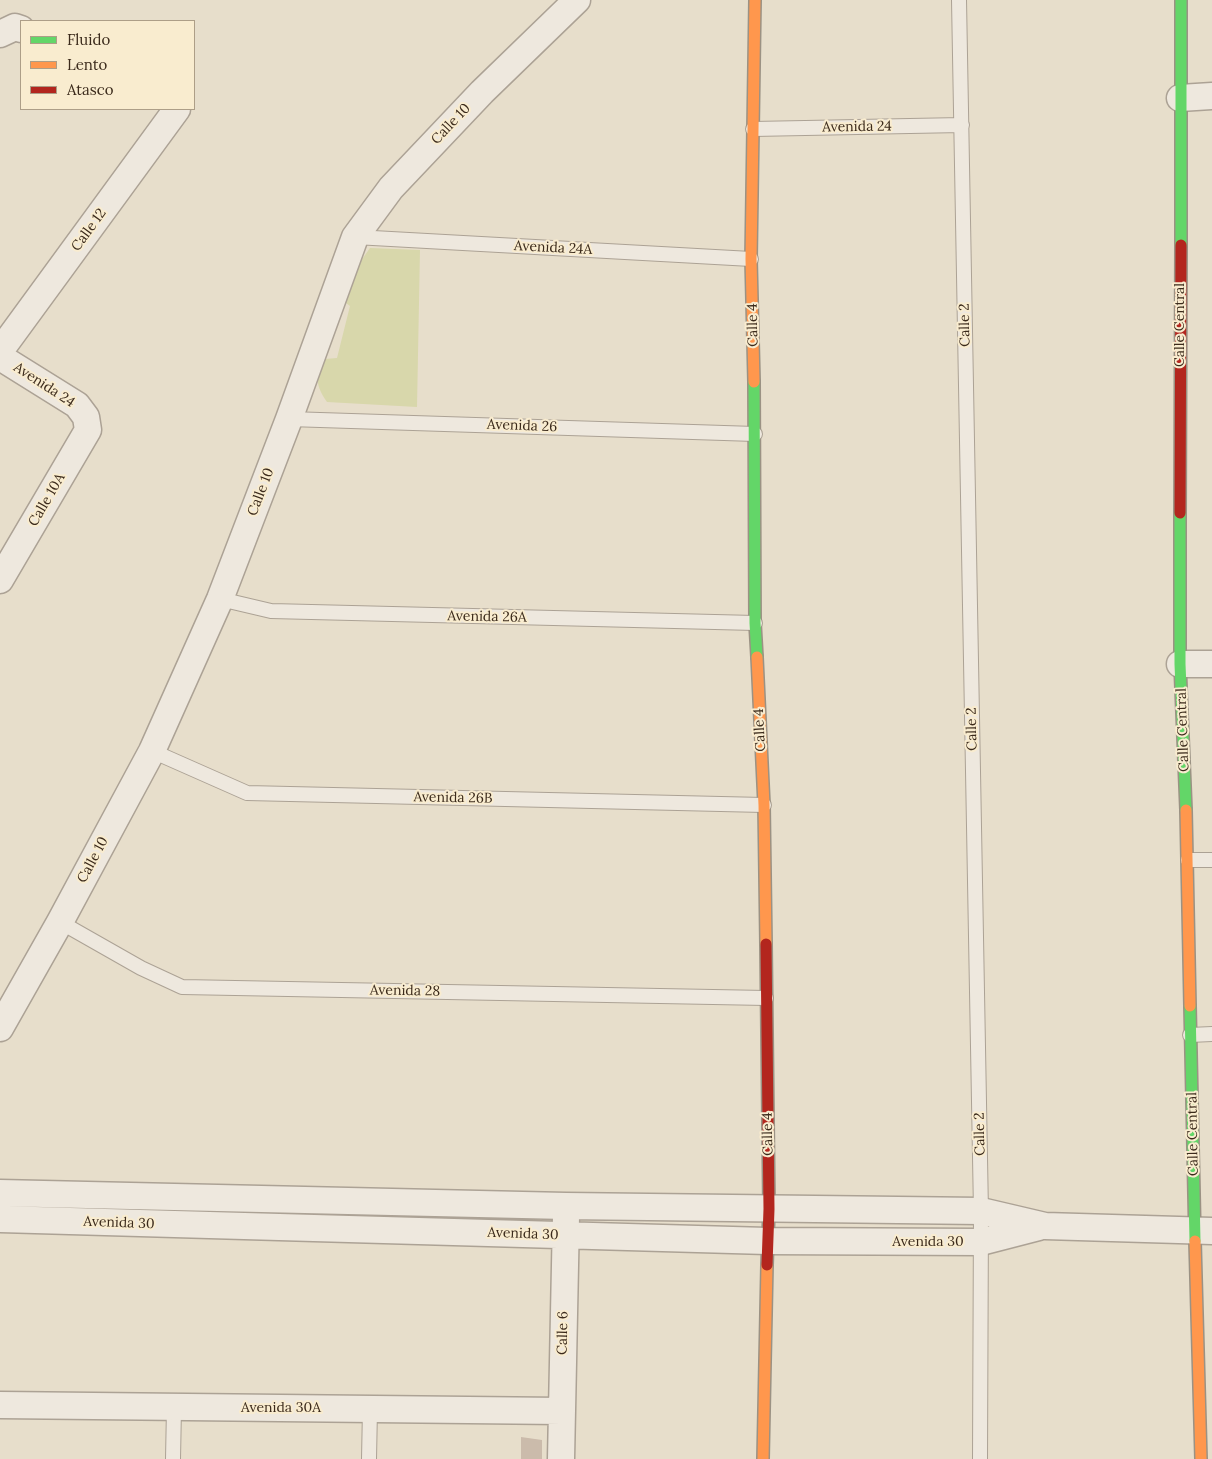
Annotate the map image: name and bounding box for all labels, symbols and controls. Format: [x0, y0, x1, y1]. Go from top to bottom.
legend [20, 20, 195, 110]
text: Fluido [67, 30, 110, 49]
text: Lento [67, 55, 107, 74]
text: Atasco [67, 80, 113, 99]
street label: Calle 10 [428, 100, 474, 148]
street label: Avenida 24 [822, 118, 892, 136]
street label: Calle 12 [68, 205, 110, 255]
street label: Avenida 24A [513, 238, 593, 258]
street label: Calle Central [1172, 283, 1188, 367]
street label: Calle 4 [744, 303, 762, 347]
street label: Calle 2 [956, 303, 974, 347]
street label: Avenida 24 [10, 359, 78, 411]
street label: Avenida 26 [487, 416, 557, 436]
street label: Calle 10 [244, 466, 278, 518]
street label: Calle 10A [25, 470, 69, 530]
street label: Avenida 26A [447, 608, 527, 626]
street label: Calle Central [1173, 688, 1193, 772]
street label: Calle 2 [963, 707, 981, 751]
street label: Calle 4 [750, 708, 770, 752]
street label: Avenida 26B [413, 789, 493, 807]
street label: Calle 10 [74, 834, 112, 886]
street label: Avenida 28 [370, 982, 440, 1000]
street label: Calle Central [1184, 1092, 1202, 1176]
street label: Calle 4 [759, 1112, 777, 1156]
street label: Calle 2 [971, 1112, 989, 1156]
street label: Avenida 30 [83, 1213, 155, 1233]
street label: Avenida 30 [487, 1224, 559, 1244]
street label: Avenida 30 [892, 1234, 964, 1250]
street label: Calle 6 [554, 1311, 572, 1355]
street label: Avenida 30A [241, 1400, 321, 1416]

